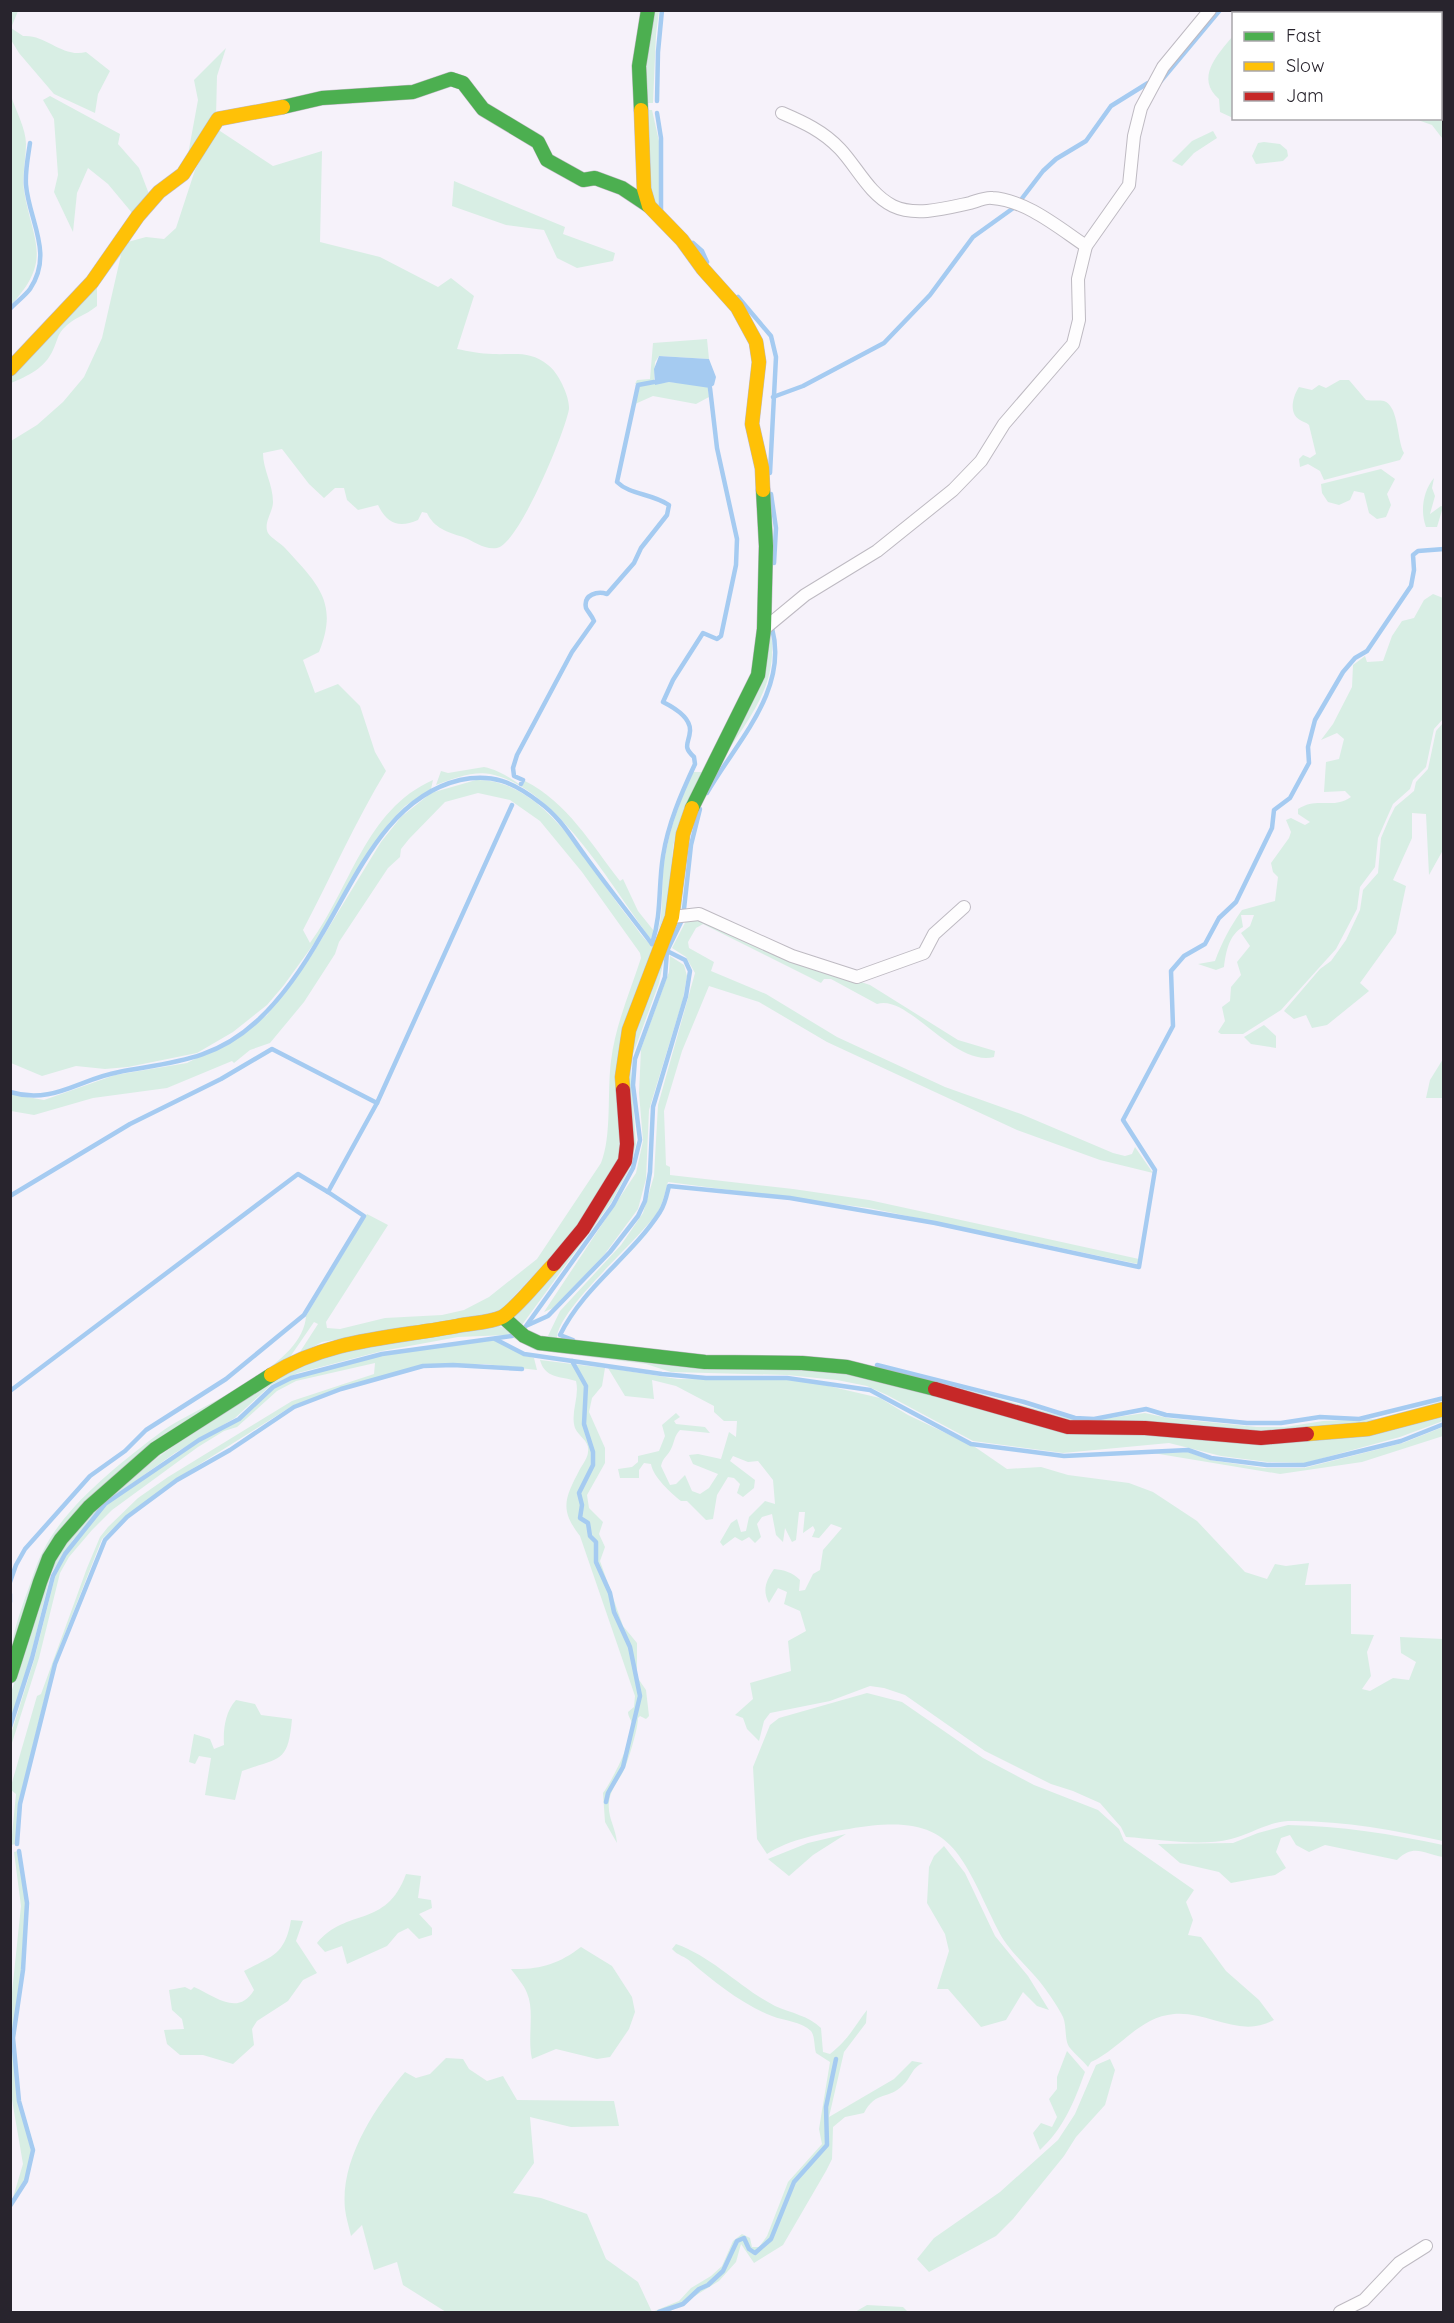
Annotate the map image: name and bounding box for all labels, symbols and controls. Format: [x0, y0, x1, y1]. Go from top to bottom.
legend [1232, 12, 1442, 120]
text: Fast [1286, 24, 1321, 47]
text: Slow [1286, 54, 1324, 77]
text: Jam [1286, 84, 1324, 107]

